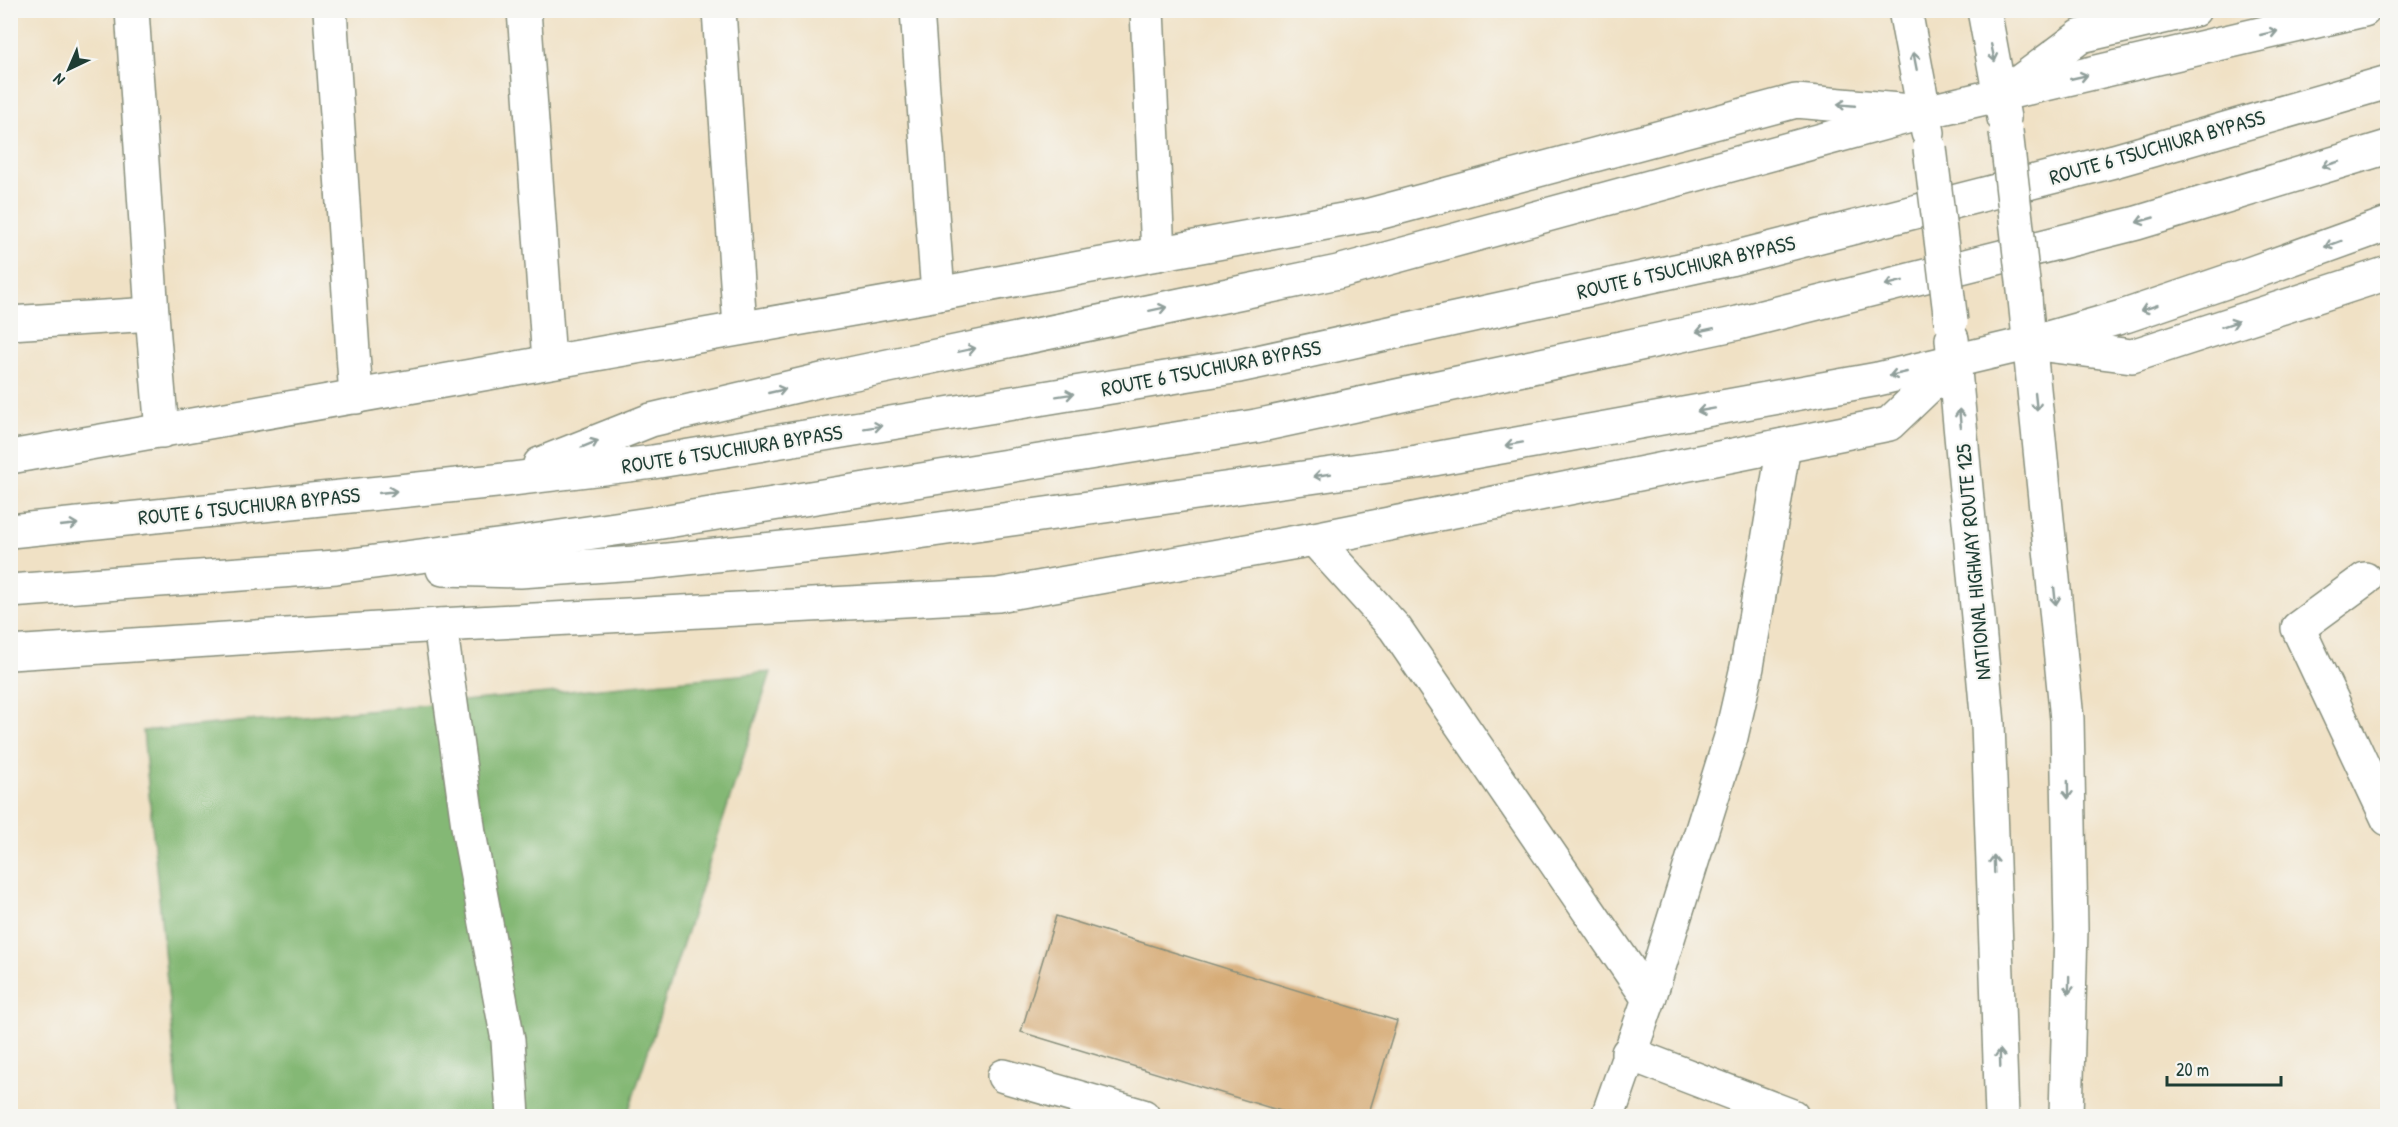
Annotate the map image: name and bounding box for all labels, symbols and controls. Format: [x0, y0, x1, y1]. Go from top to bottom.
one-way arrow [2259, 26, 2278, 38]
north arrow [39, 39, 99, 99]
one-way arrow [1988, 42, 1999, 62]
one-way arrow [1909, 52, 1920, 72]
text: N [48, 69, 69, 91]
one-way arrow [2069, 71, 2088, 82]
one-way arrow [1837, 99, 1857, 110]
street label: ROUTE 6 TSUCHIURA BYPASS [2046, 102, 2268, 192]
one-way arrow [2322, 159, 2341, 170]
one-way arrow [2136, 215, 2155, 226]
street label: ROUTE 6 TSUCHIURA BYPASS [1574, 228, 1798, 306]
one-way arrow [2324, 239, 2342, 250]
one-way arrow [1885, 277, 1904, 289]
one-way arrow [1149, 303, 1168, 315]
one-way arrow [2140, 304, 2158, 315]
one-way arrow [2220, 318, 2239, 329]
one-way arrow [1696, 325, 1716, 336]
street label: ROUTE 6 TSUCHIURA BYPASS [1099, 332, 1324, 404]
one-way arrow [958, 343, 977, 355]
one-way arrow [1889, 369, 1908, 380]
one-way arrow [767, 384, 786, 396]
one-way arrow [1055, 389, 1074, 400]
one-way arrow [2031, 391, 2042, 411]
one-way arrow [1697, 404, 1717, 415]
one-way arrow [1954, 409, 1965, 429]
street label: ROUTE 6 TSUCHIURA BYPASS [620, 417, 845, 481]
one-way arrow [862, 422, 882, 433]
one-way arrow [580, 438, 599, 449]
one-way arrow [1505, 439, 1525, 450]
street label: NATIONAL HIGHWAY ROUTE 125 [1948, 443, 1998, 681]
one-way arrow [1312, 470, 1332, 481]
street label: ROUTE 6 TSUCHIURA BYPASS [137, 480, 362, 532]
one-way arrow [378, 486, 398, 497]
one-way arrow [58, 519, 78, 530]
one-way arrow [2050, 585, 2061, 605]
one-way arrow [2063, 780, 2074, 800]
one-way arrow [1988, 855, 1999, 875]
one-way arrow [2064, 974, 2075, 994]
one-way arrow [1994, 1049, 2006, 1069]
scale bar [2167, 1049, 2281, 1087]
text: 20 m [2176, 1057, 2209, 1082]

